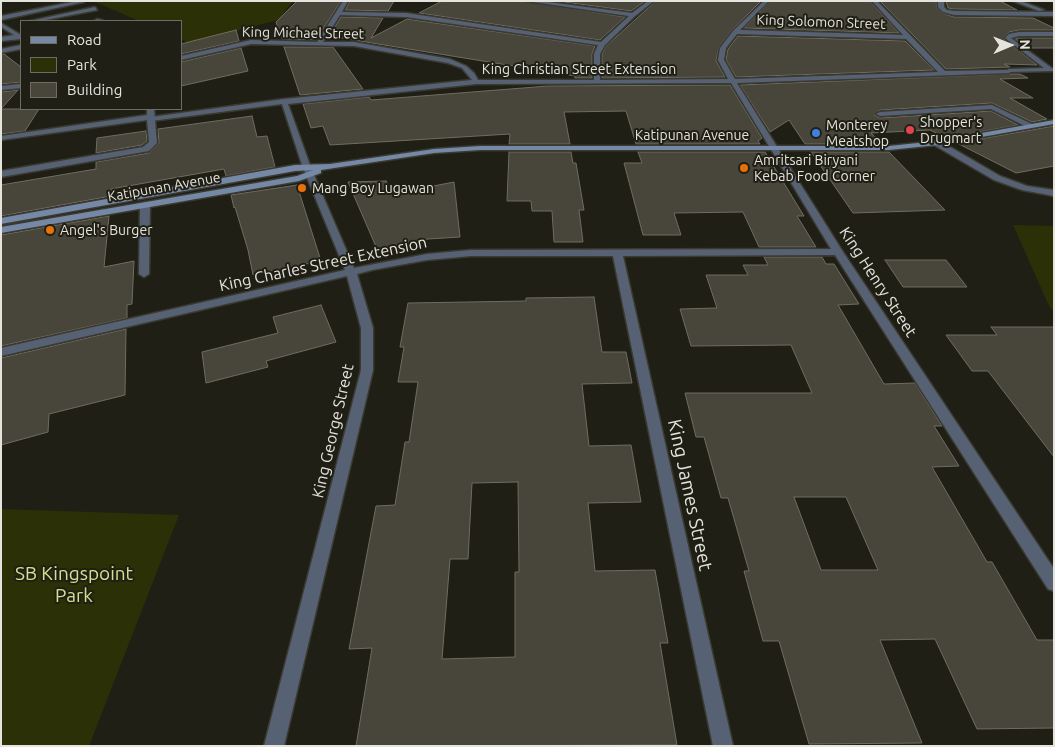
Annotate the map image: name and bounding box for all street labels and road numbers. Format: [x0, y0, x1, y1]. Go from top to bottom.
street label: King Solomon Street [756, 11, 886, 33]
street label: King Michael Street [242, 24, 364, 42]
street label: King Christian Street Extension [482, 61, 676, 77]
street label: Katipunan Avenue [635, 127, 749, 143]
street label: Katipunan Avenue [106, 169, 222, 205]
street label: King Henry Street [835, 223, 921, 341]
street label: King Charles Street Extension [217, 233, 429, 295]
street label: King George Street [308, 362, 358, 500]
street label: King James Street [663, 417, 717, 573]

